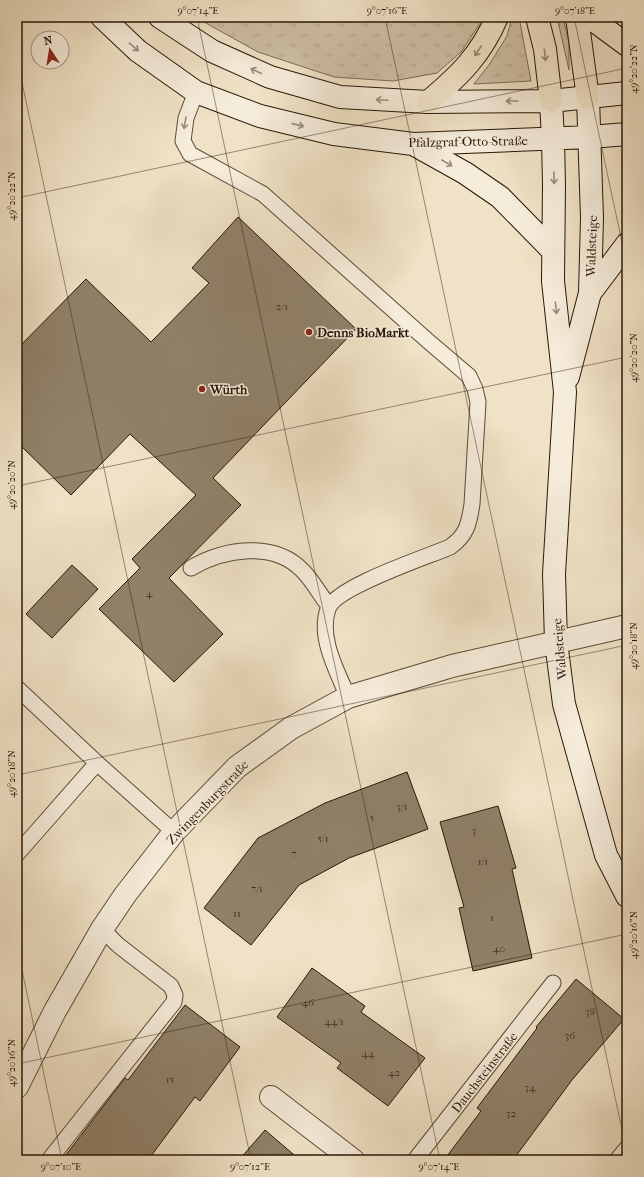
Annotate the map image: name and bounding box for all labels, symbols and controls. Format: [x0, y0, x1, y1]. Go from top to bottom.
text: 9°07'14"E [178, 5, 218, 17]
text: 9°07'16"E [367, 5, 407, 17]
text: 9°07'18"E [555, 5, 595, 17]
north arrow [30, 30, 70, 70]
text: N [43, 33, 54, 48]
one-way arrow [129, 42, 139, 51]
text: 49°20'22"N [628, 44, 640, 94]
one-way arrow [474, 45, 482, 57]
one-way arrow [542, 48, 549, 61]
one-way arrow [250, 67, 262, 74]
one-way arrow [376, 96, 389, 103]
one-way arrow [506, 97, 519, 105]
one-way arrow [181, 116, 189, 129]
one-way arrow [291, 122, 304, 130]
street label: Pfalzgraf-Otto-Straße [408, 133, 529, 150]
one-way arrow [441, 160, 453, 168]
text: 49°20'22"N [6, 171, 18, 221]
one-way arrow [550, 171, 558, 184]
street label: Waldsteige [583, 214, 600, 278]
house number: 2/1 [276, 300, 288, 313]
one-way arrow [552, 301, 560, 314]
place label: Denns BioMarkt [317, 325, 410, 340]
marker: Denns BioMarkt [304, 327, 314, 337]
text: 49°20'20"N [628, 333, 640, 383]
place label: Würth [209, 382, 248, 397]
marker: Würth [197, 384, 207, 394]
text: 49°20'20"N [6, 460, 18, 510]
house number: 4 [146, 587, 153, 600]
street label: Waldsteige [549, 617, 570, 681]
text: 49°20'18"N [628, 622, 640, 670]
text: 49°20'18"N [6, 750, 18, 798]
street label: Zwingenburgstraße [163, 757, 252, 848]
house number: 3/1 [396, 800, 408, 813]
house number: 5 [370, 811, 375, 824]
house number: 3 [472, 824, 476, 837]
house number: 5/1 [317, 832, 329, 845]
house number: 7 [291, 847, 297, 860]
house number: 1/1 [478, 855, 488, 868]
house number: 7/1 [251, 882, 263, 895]
house number: 11 [233, 907, 241, 920]
house number: 1 [490, 911, 494, 924]
text: 49°20'16"N [628, 911, 640, 959]
house number: 40 [493, 942, 505, 955]
house number: 46 [302, 996, 314, 1009]
house number: 38 [585, 1005, 595, 1018]
house number: 44/1 [324, 1015, 344, 1028]
street label: Dauchsteinstraße [448, 1029, 521, 1116]
house number: 36 [565, 1029, 575, 1042]
text: 49°20'16"N [6, 1039, 18, 1087]
house number: 44 [361, 1047, 375, 1060]
house number: 42 [388, 1066, 400, 1079]
house number: 15 [166, 1073, 175, 1086]
house number: 34 [524, 1081, 536, 1094]
house number: 32 [506, 1107, 516, 1120]
text: 9°07'10"E [41, 1161, 81, 1173]
text: 9°07'12"E [230, 1161, 270, 1173]
text: 9°07'14"E [419, 1161, 459, 1173]

